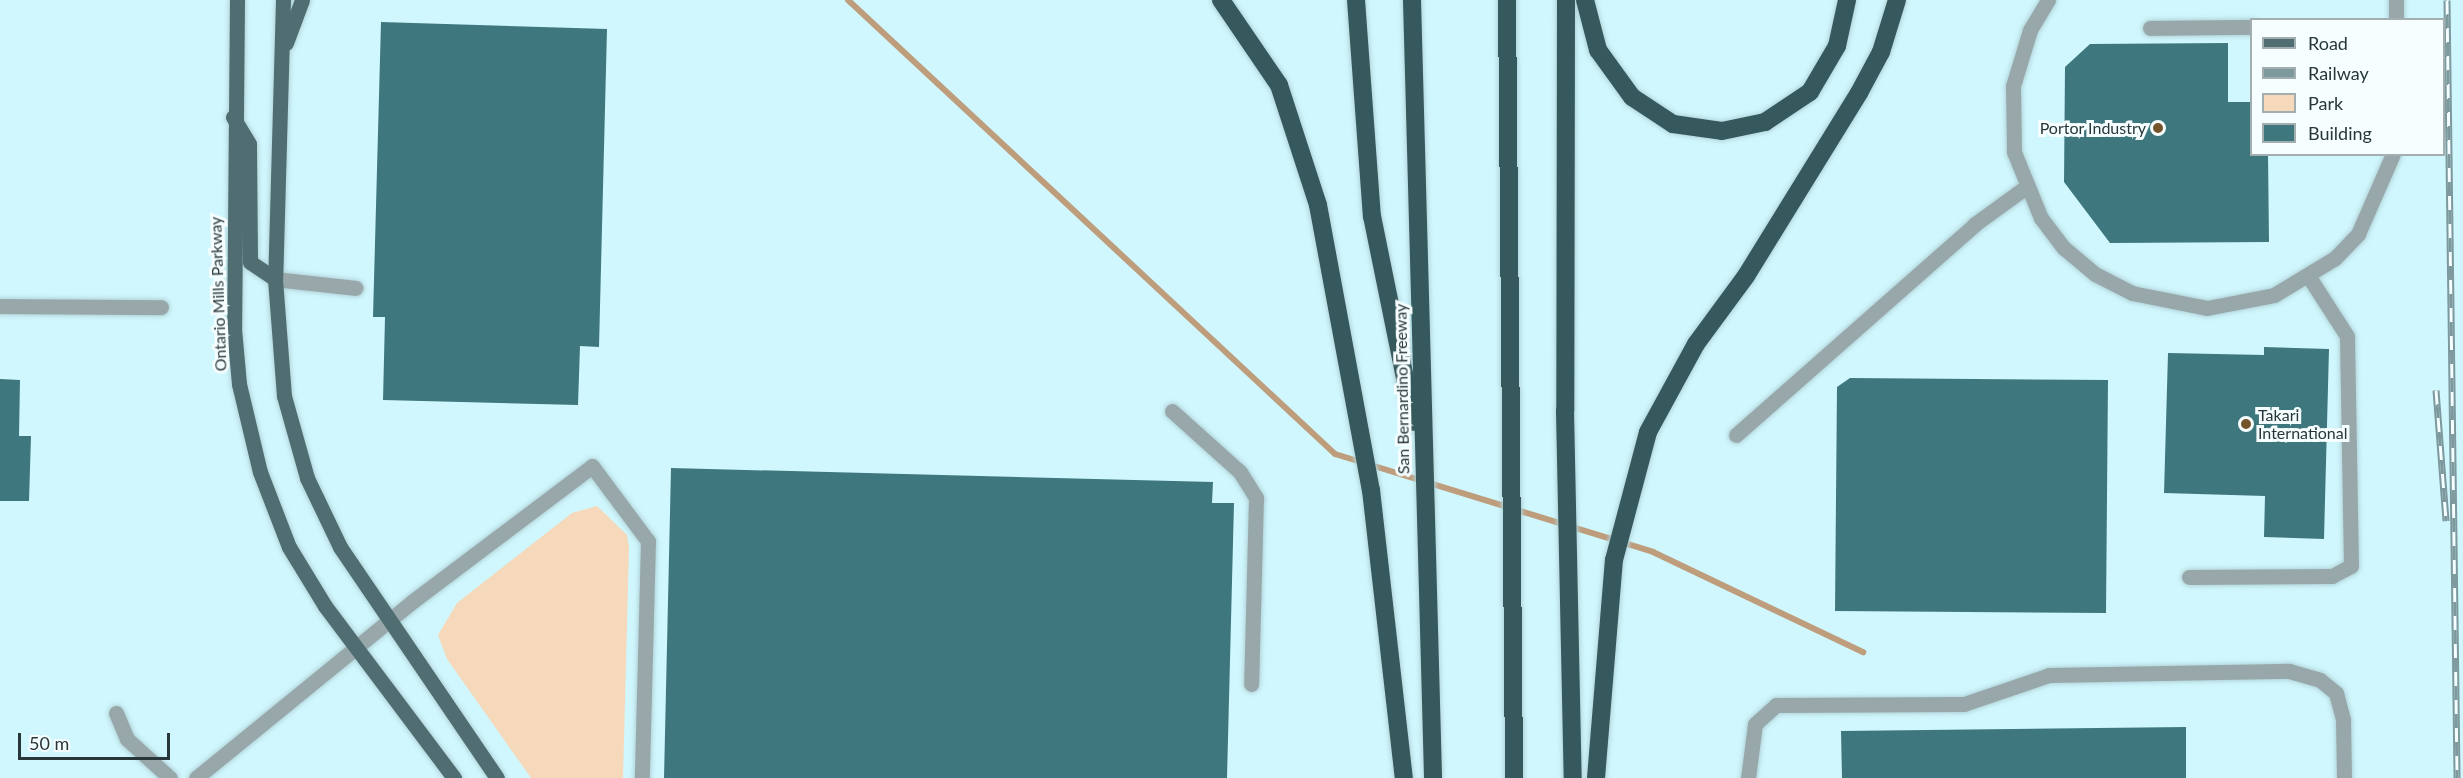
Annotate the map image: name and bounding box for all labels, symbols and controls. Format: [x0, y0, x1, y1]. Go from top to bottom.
legend [2250, 18, 2445, 156]
text: Road [2308, 32, 2348, 54]
text: Railway [2308, 62, 2369, 84]
text: Park [2308, 92, 2343, 114]
place label: Portor Industry [2039, 118, 2146, 138]
marker: Portor Industry [2151, 121, 2165, 135]
text: Building [2308, 122, 2372, 144]
street label: Ontario Mills Parkway [206, 216, 230, 372]
street label: San Bernardino Freeway [1391, 304, 1413, 474]
place label: Takari International [2258, 405, 2348, 443]
marker: Takari International [2239, 417, 2253, 431]
scale bar [21, 721, 172, 759]
text: 50 m [29, 732, 69, 754]

